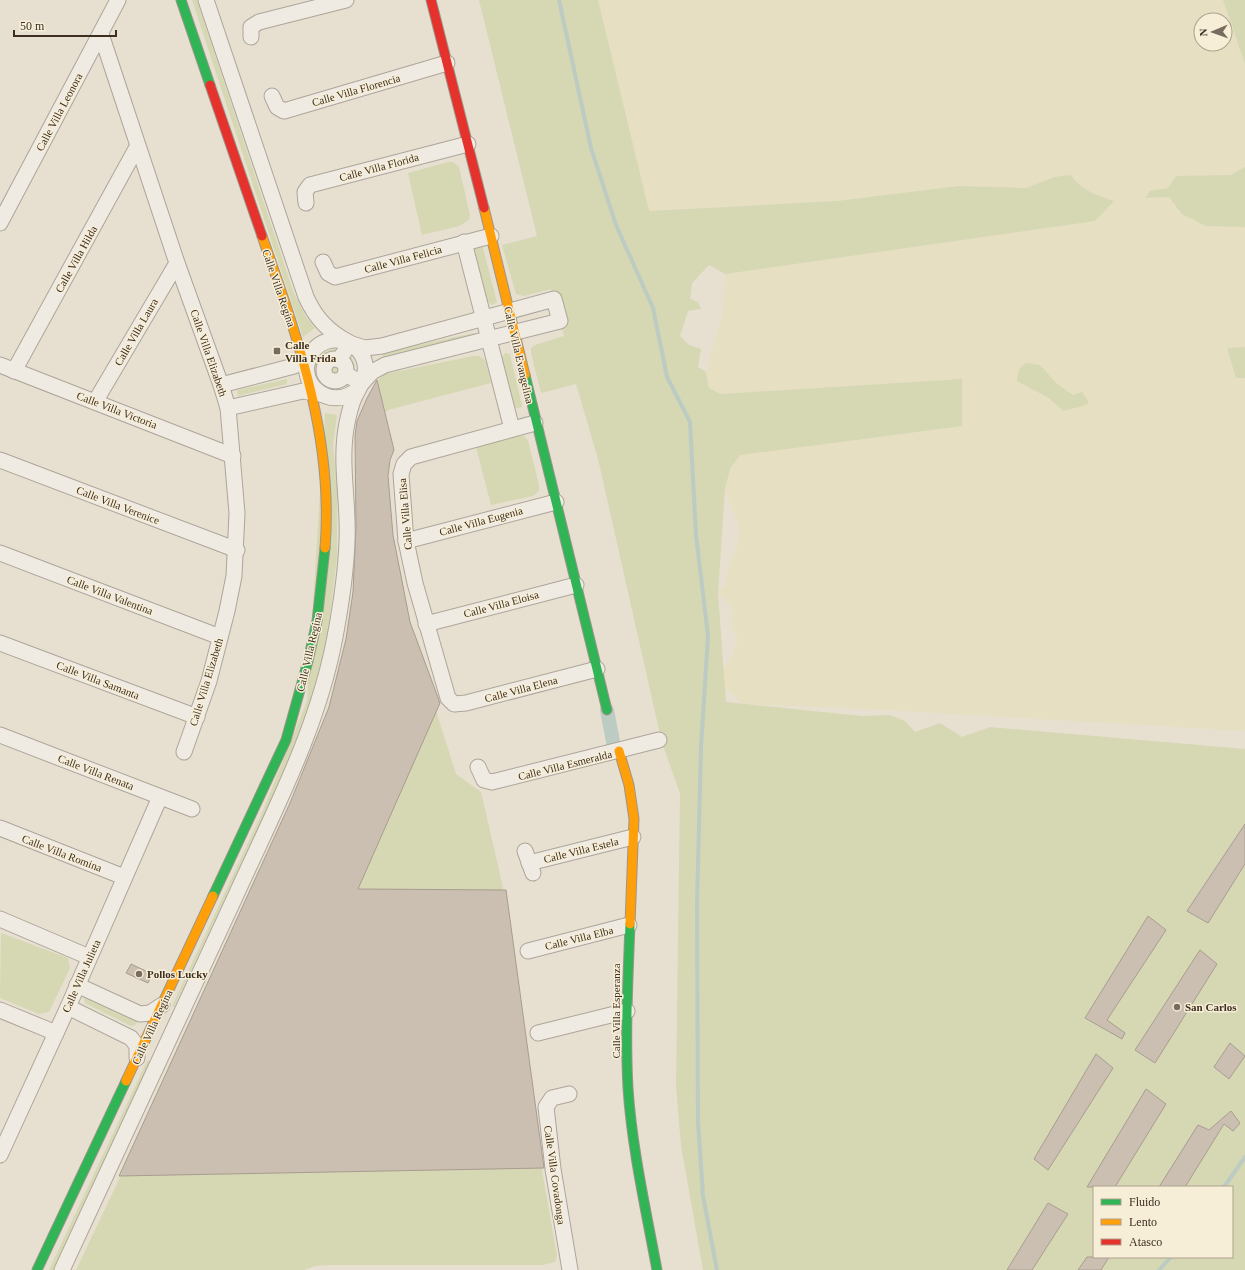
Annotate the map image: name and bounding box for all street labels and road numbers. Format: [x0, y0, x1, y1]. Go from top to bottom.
street label: Calle Villa Leonora [33, 71, 85, 153]
street label: Calle Villa Florencia [310, 72, 402, 108]
street label: Calle Villa Florida [338, 151, 420, 183]
street label: Calle Villa Hilda [53, 224, 99, 294]
street label: Calle Villa Felicia [363, 243, 443, 275]
street label: Calle Villa Regina [260, 248, 298, 328]
street label: Calle Villa Laura [112, 296, 160, 368]
street label: Calle Villa Evangelina [502, 305, 536, 405]
street label: Calle Villa Elizabeth [188, 308, 230, 399]
street label: Calle Villa Victoria [75, 389, 159, 431]
street label: Calle Villa Elisa [396, 478, 414, 550]
street label: Calle Villa Verenice [75, 484, 161, 526]
street label: Calle Villa Eugenia [438, 504, 524, 538]
street label: Calle Villa Valentina [65, 573, 155, 617]
street label: Calle Villa Eloisa [462, 588, 540, 620]
street label: Calle Villa Regina [294, 611, 324, 693]
street label: Calle Villa Elizabeth [187, 636, 225, 727]
street label: Calle Villa Samanta [55, 659, 141, 701]
street label: Calle Villa Elena [483, 673, 559, 704]
street label: Calle Villa Esmeralda [517, 748, 613, 782]
street label: Calle Villa Renata [56, 752, 136, 792]
street label: Calle Villa Romina [20, 832, 104, 874]
street label: Calle Villa Estela [542, 835, 620, 865]
street label: Calle Villa Elba [544, 924, 615, 952]
street label: Calle Villa Julieta [60, 938, 103, 1014]
street label: Calle Villa Esperanza [610, 963, 622, 1059]
street label: Calle Villa Regina [129, 988, 175, 1066]
street label: Calle Villa Covadonga [542, 1125, 568, 1225]

